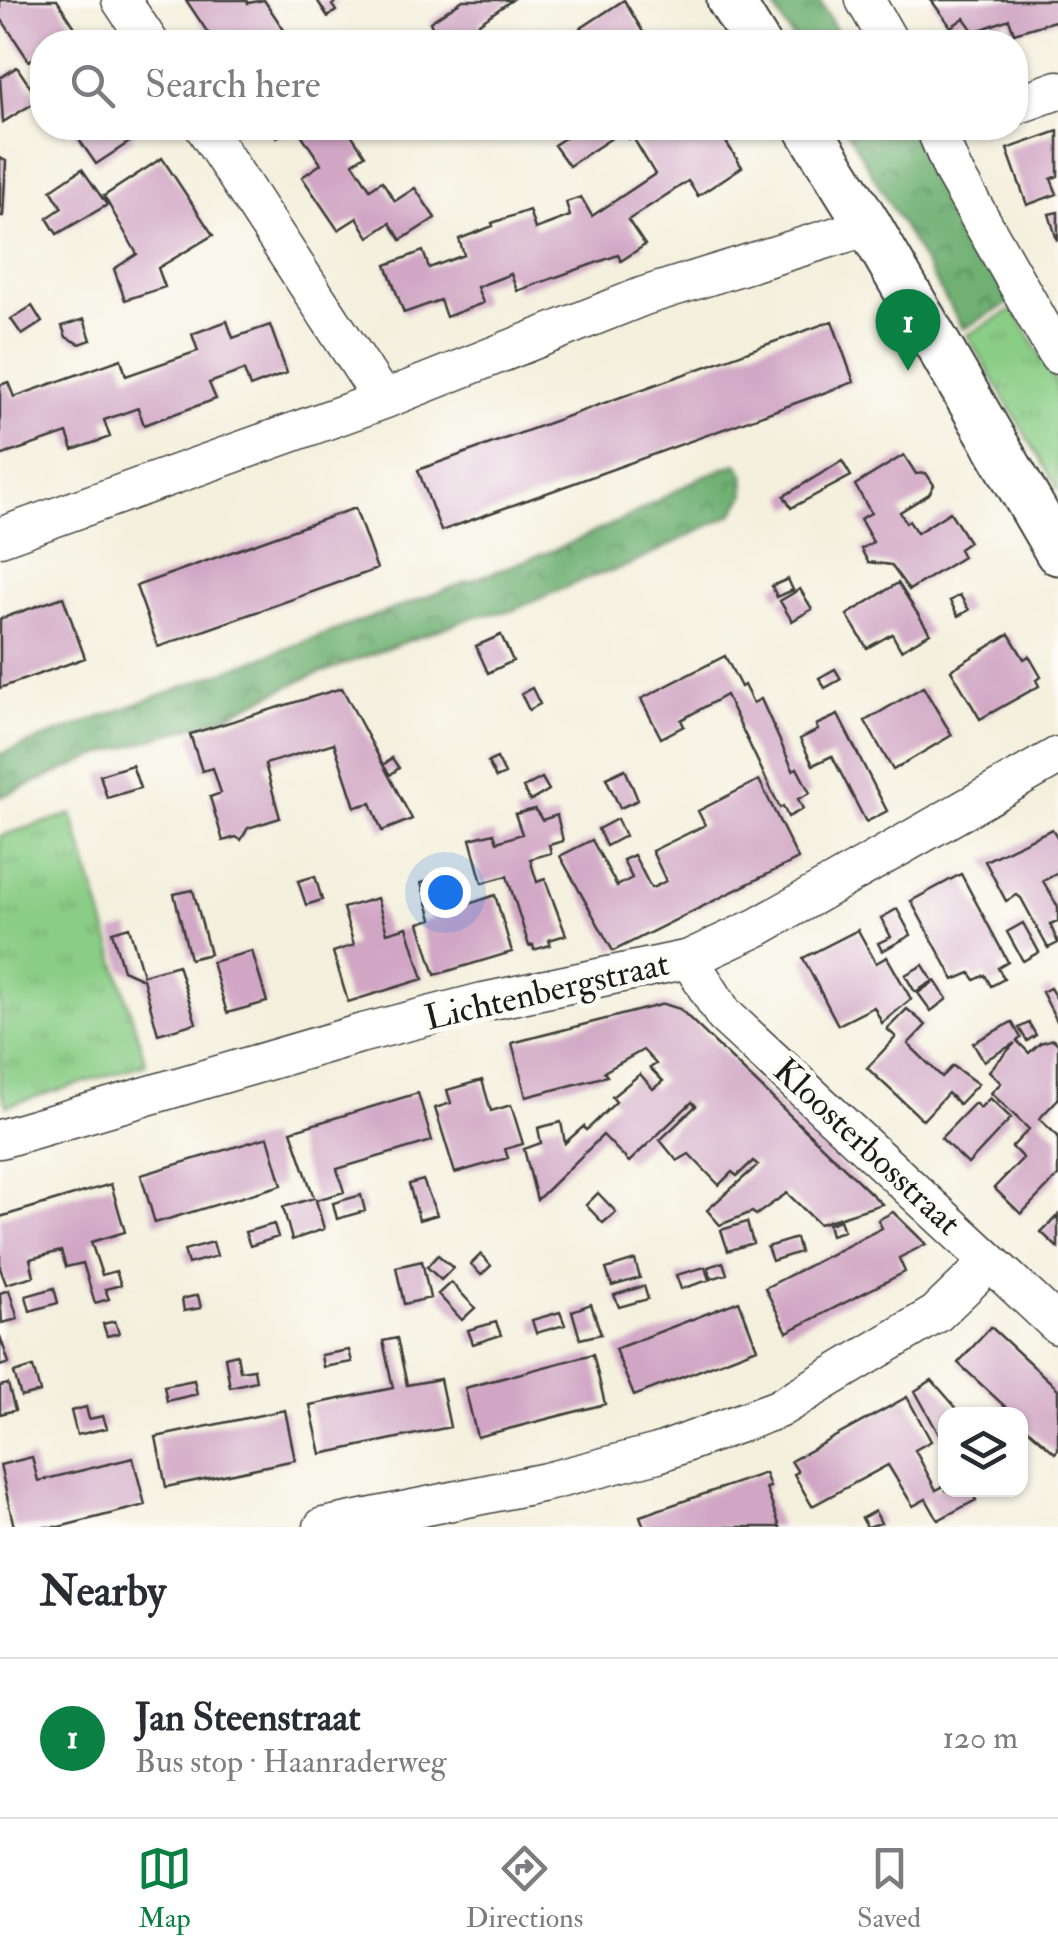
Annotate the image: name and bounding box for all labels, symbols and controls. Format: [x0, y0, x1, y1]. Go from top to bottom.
search box [30, 30, 1028, 140]
icon: search [65, 58, 120, 113]
text: Search here [145, 61, 321, 109]
pin: 1 [876, 288, 940, 371]
your location [420, 867, 471, 918]
street label: Lichtenbergstraat [421, 942, 673, 1040]
street label: Kloosterbosstraat [764, 1049, 970, 1245]
map controls [938, 1407, 1028, 1497]
button: layers [938, 1407, 1028, 1497]
text: Nearby [40, 1566, 166, 1618]
text: Jan Steenstraat [135, 1694, 361, 1742]
text: 1 [67, 1718, 78, 1758]
text: 120 m [942, 1718, 1018, 1758]
text: Bus stop · Haanraderweg [135, 1742, 447, 1782]
tab: Map [137, 1841, 192, 1936]
tab: Directions [466, 1841, 583, 1936]
tab: Saved [857, 1841, 921, 1936]

